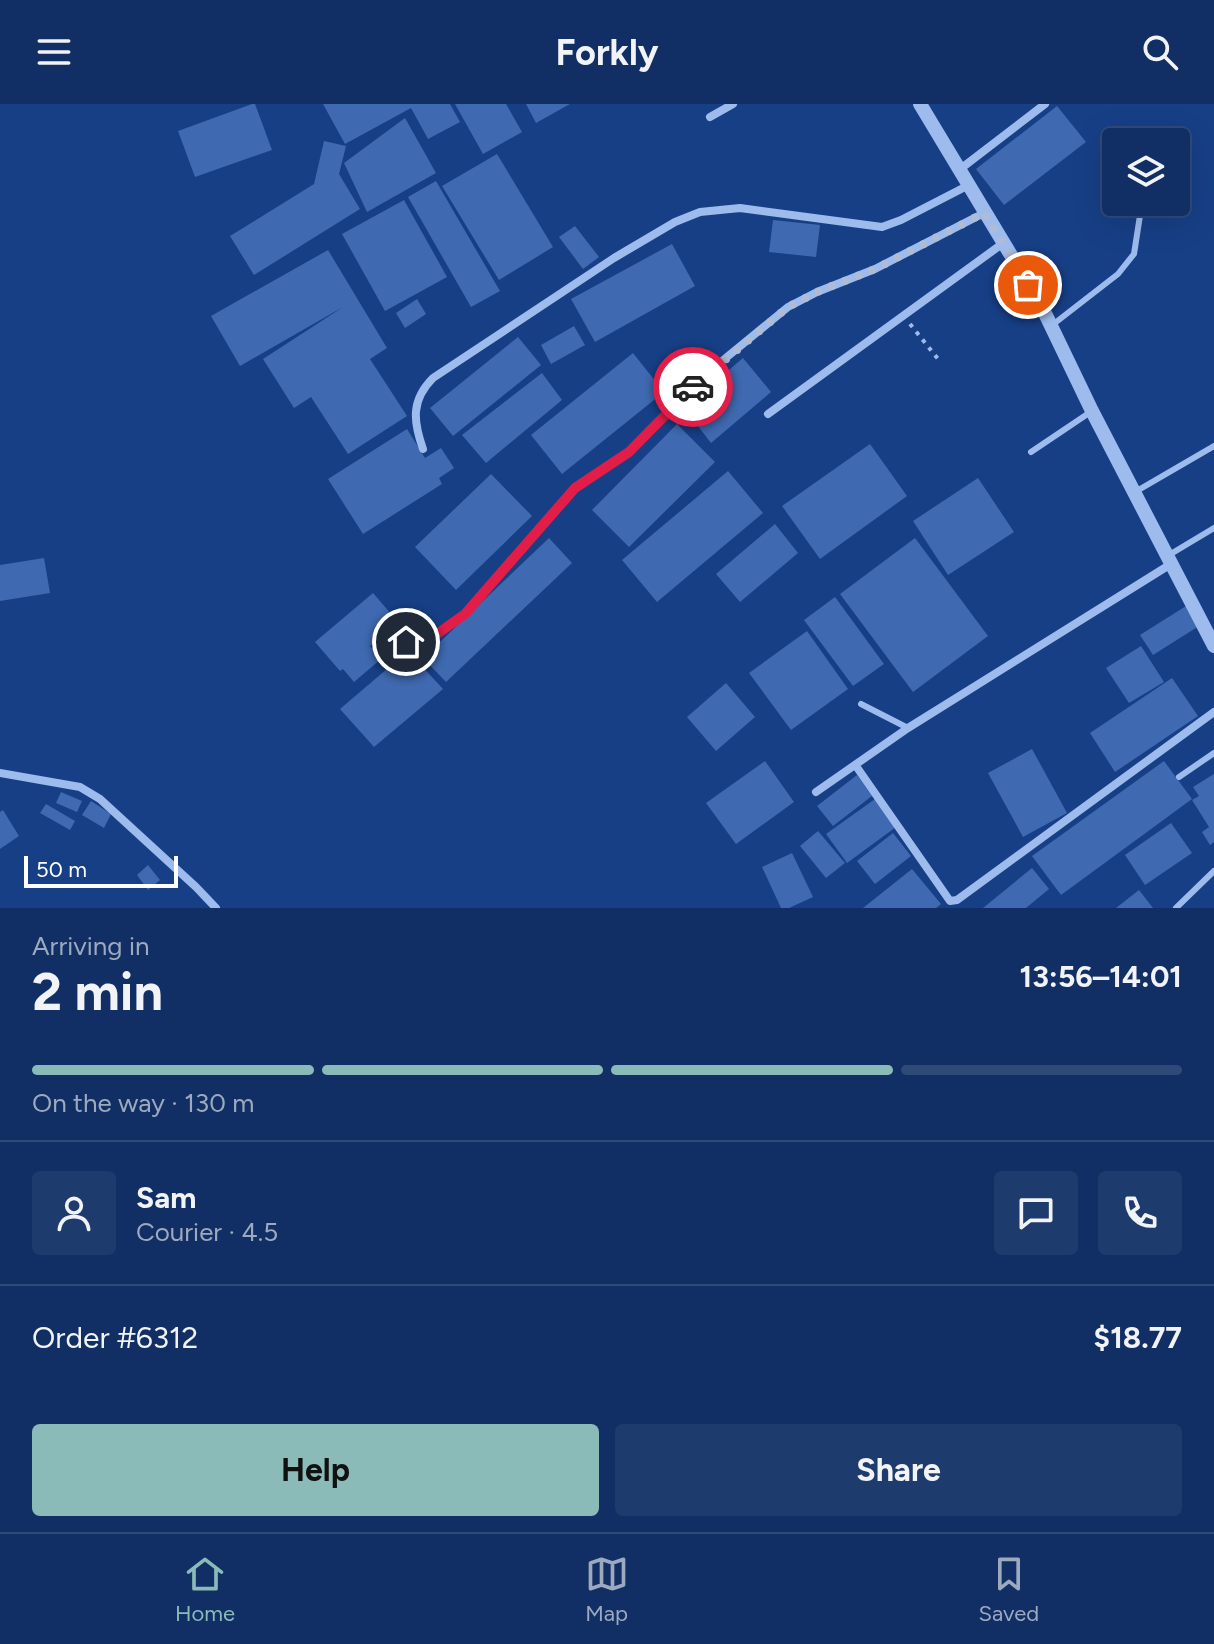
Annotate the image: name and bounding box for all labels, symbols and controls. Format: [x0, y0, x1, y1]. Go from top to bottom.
icon: menu [32, 30, 76, 74]
icon: search [1138, 30, 1182, 74]
text: Forkly [555, 31, 659, 74]
map controls [1102, 128, 1190, 216]
button: layers [1102, 128, 1190, 216]
pin [994, 251, 1062, 319]
icon: bag [1006, 263, 1050, 307]
courier [653, 347, 733, 427]
icon: car [671, 365, 715, 409]
pin [372, 608, 440, 676]
icon: home [384, 620, 428, 664]
scale bar [24, 852, 178, 888]
text: 50 m [36, 856, 87, 883]
text: Arriving in [32, 930, 150, 962]
text: 13:56–14:01 [1020, 958, 1182, 995]
text: 2 min [32, 961, 163, 1023]
text: On the way · 130 m [32, 1087, 254, 1119]
button: person [32, 1171, 116, 1255]
button: chat [994, 1171, 1078, 1255]
button: phone [1098, 1171, 1182, 1255]
text: Sam [136, 1179, 196, 1216]
text: Courier · 4.5 [136, 1216, 278, 1248]
text: Order #6312 [32, 1319, 198, 1356]
text: $18.77 [1094, 1319, 1182, 1356]
button: Help [32, 1424, 599, 1516]
button: Share [615, 1424, 1182, 1516]
tab: Home [175, 1552, 235, 1627]
tab: Map [585, 1552, 629, 1627]
tab: Saved [978, 1552, 1039, 1627]

